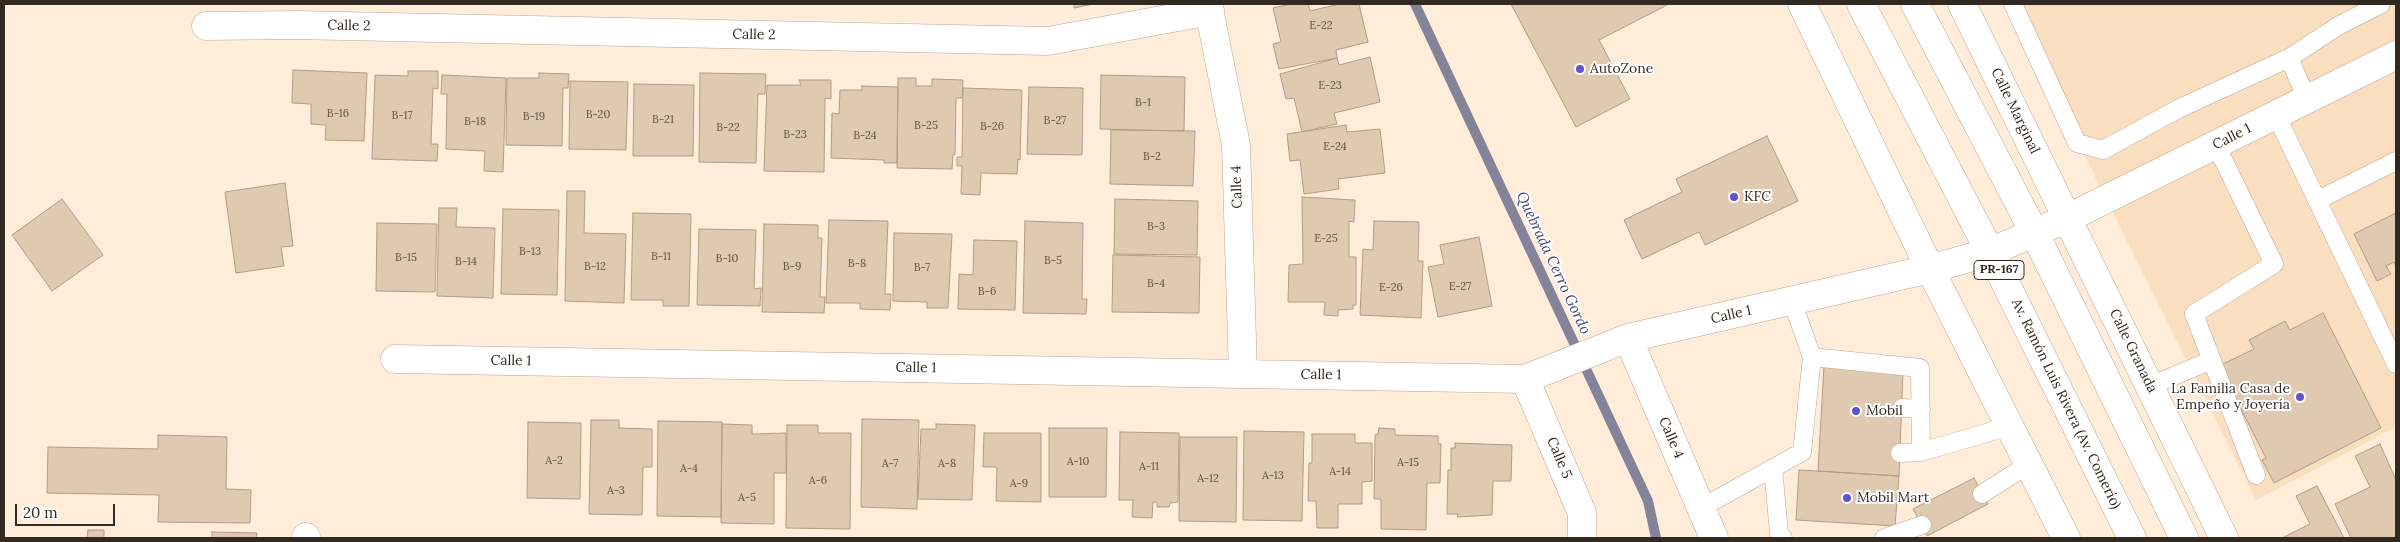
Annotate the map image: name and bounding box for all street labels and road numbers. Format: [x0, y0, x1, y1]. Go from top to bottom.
street label: Calle 2 [327, 17, 371, 35]
street label: Calle 2 [732, 26, 776, 44]
street label: Calle Marginal [1987, 65, 2043, 157]
street label: Calle 1 [2210, 120, 2254, 154]
street label: Calle 4 [1228, 165, 1246, 209]
road number: PR-167 [1974, 260, 2024, 280]
street label: Av. Ramón Luis Rivera (Av. Comerío) [2008, 296, 2124, 512]
street label: Calle 1 [1709, 302, 1753, 328]
street label: Calle Granada [2105, 306, 2161, 396]
street label: Calle 1 [490, 352, 532, 370]
street label: Calle 1 [895, 359, 937, 377]
street label: Calle 1 [1300, 366, 1342, 384]
street label: Calle 4 [1655, 415, 1687, 461]
street label: Calle 5 [1543, 435, 1575, 481]

